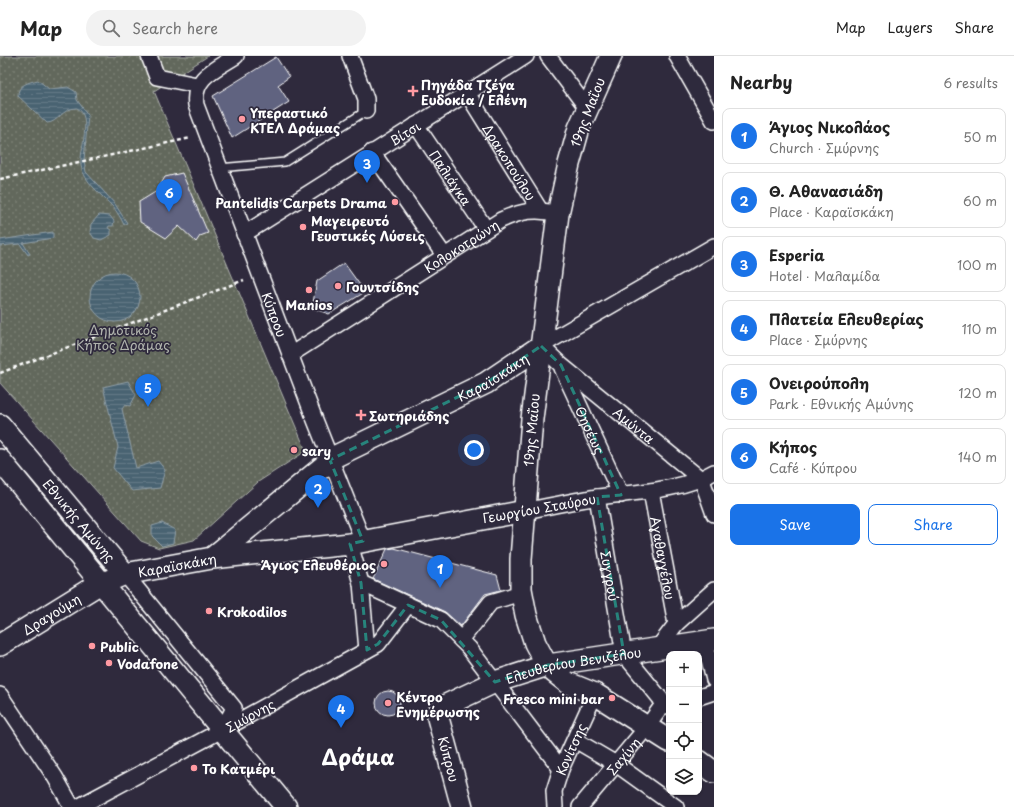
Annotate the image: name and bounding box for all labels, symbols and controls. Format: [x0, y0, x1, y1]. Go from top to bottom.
search box [86, 10, 366, 46]
text: Map [20, 14, 62, 42]
text: Search here [132, 16, 218, 39]
icon: search [100, 17, 122, 39]
text: Map [836, 17, 866, 38]
text: Layers [888, 17, 933, 38]
text: Share [955, 17, 994, 38]
text: Nearby [730, 69, 792, 95]
text: 6 results [943, 73, 998, 92]
street label: 19ης Μαΐου [565, 74, 609, 150]
place label: Πηγάδα Τζέγα Ευδοκία / Ελένη [421, 75, 527, 109]
marker: Πηγάδα Τζέγα Ευδοκία / Ελένη [408, 86, 418, 96]
place label: Υπεραστικό ΚΤΕΛ Δράμας [250, 103, 340, 137]
marker: Υπεραστικό ΚΤΕΛ Δράμας [237, 114, 247, 124]
street label: Βίτσι [385, 115, 424, 150]
text: Άγιος Νικολάος [769, 115, 890, 138]
street label: Δρακοπούλου [479, 120, 541, 204]
text: 1 [741, 127, 747, 146]
text: 50 m [963, 127, 997, 146]
text: Church · Σμύρνης [769, 138, 879, 157]
street label: Παλιάγκα [426, 146, 477, 209]
pin: 3 [354, 150, 380, 183]
pin: 6 [156, 179, 182, 212]
text: Θ. Αθανασιάδη [769, 179, 883, 202]
text: 2 [739, 191, 749, 210]
text: 60 m [963, 191, 997, 210]
place label: Pantelidis Carpets Drama [215, 193, 387, 212]
marker: Pantelidis Carpets Drama [390, 197, 400, 207]
text: Place · Καραϊσκάκη [769, 202, 894, 221]
place label: Μαγειρευτό Γευστικές Λύσεις [311, 211, 425, 245]
street label: Κολοκοτρώνη [420, 215, 502, 277]
marker: Μαγειρευτό Γευστικές Λύσεις [298, 222, 308, 232]
text: Esperia [769, 243, 825, 266]
text: 3 [740, 255, 748, 274]
text: 100 m [957, 255, 997, 274]
text: Hotel · Μαλαμίδα [769, 266, 880, 285]
place label: Γουντσίδης [346, 277, 419, 296]
marker: Γουντσίδης [333, 281, 343, 291]
marker: Manios [304, 285, 314, 295]
street label: Κύπρου [258, 289, 292, 339]
place label: Manios [286, 295, 332, 314]
text: Πλατεία Ελευθερίας [769, 307, 924, 330]
text: 4 [740, 319, 748, 338]
text: 110 m [962, 319, 997, 338]
park label: Δημοτικός Κήπος Δράμας [76, 320, 170, 354]
text: Place · Σμύρνης [769, 330, 868, 349]
street label: Καραϊσκάκη [454, 348, 531, 405]
text: Ονειρούπολη [769, 371, 869, 394]
pin: 5 [135, 374, 161, 407]
text: 5 [740, 383, 748, 402]
text: 120 m [958, 383, 997, 402]
street label: 19ης Μαΐου [518, 393, 544, 467]
text: Park · Εθνικής Αμύνης [769, 394, 914, 413]
street label: Αμύντα [609, 402, 659, 448]
street label: Θησέως [571, 403, 610, 457]
place label: Σωτηριάδης [369, 406, 449, 425]
marker: Σωτηριάδης [356, 410, 366, 420]
text: Κήπος [769, 435, 817, 458]
your location [464, 440, 484, 460]
place label: sary [302, 441, 331, 460]
marker: sary [289, 445, 299, 455]
text: 6 [739, 447, 749, 466]
text: 140 m [958, 447, 997, 466]
text: Café · Κύπρου [769, 458, 857, 477]
street label: Εθνικής Αμύνης [39, 474, 120, 566]
pin: 2 [305, 475, 331, 508]
street label: Γεωργίου Σταύρου [481, 489, 597, 527]
button: Save [730, 504, 860, 545]
button: Share [868, 504, 998, 545]
street label: Αγαθαγγέλου [646, 515, 681, 601]
street label: Καραϊσκάκη [136, 548, 218, 581]
street label: Συγγρού [597, 549, 624, 602]
place label: Άγιος Ελευθέριος [261, 555, 376, 574]
pin: 1 [427, 555, 453, 588]
marker: Άγιος Ελευθέριος [379, 559, 389, 569]
street label: Δραγούμη [18, 588, 84, 639]
place label: Krokodilos [217, 602, 287, 621]
marker: Krokodilos [204, 606, 214, 616]
place label: Public [100, 637, 139, 656]
marker: Public [87, 641, 97, 651]
street label: Ελευθερίου Βενιζέλου [503, 642, 642, 688]
map controls [666, 651, 702, 795]
button: + [666, 651, 702, 687]
place label: Vodafone [117, 654, 179, 673]
marker: Vodafone [104, 658, 114, 668]
place label: Κέντρο Ενημέρωσης [396, 687, 480, 721]
button: − [666, 687, 702, 723]
place label: Fresco mini bar [503, 689, 604, 708]
street label: Σμύρνης [222, 693, 278, 736]
marker: Fresco mini bar [607, 693, 617, 703]
pin: 4 [328, 695, 354, 728]
marker: Κέντρο Ενημέρωσης [383, 698, 393, 708]
street label: Κονίτσης [550, 720, 590, 777]
button: locate [666, 723, 702, 759]
street label: Σαχίνη [602, 733, 644, 778]
street label: Κύπρου [434, 734, 464, 784]
district label: Δράμα [322, 740, 394, 772]
place label: Το Κατμέρι [202, 759, 275, 778]
button: layers [666, 759, 702, 795]
marker: Το Κατμέρι [189, 763, 199, 773]

